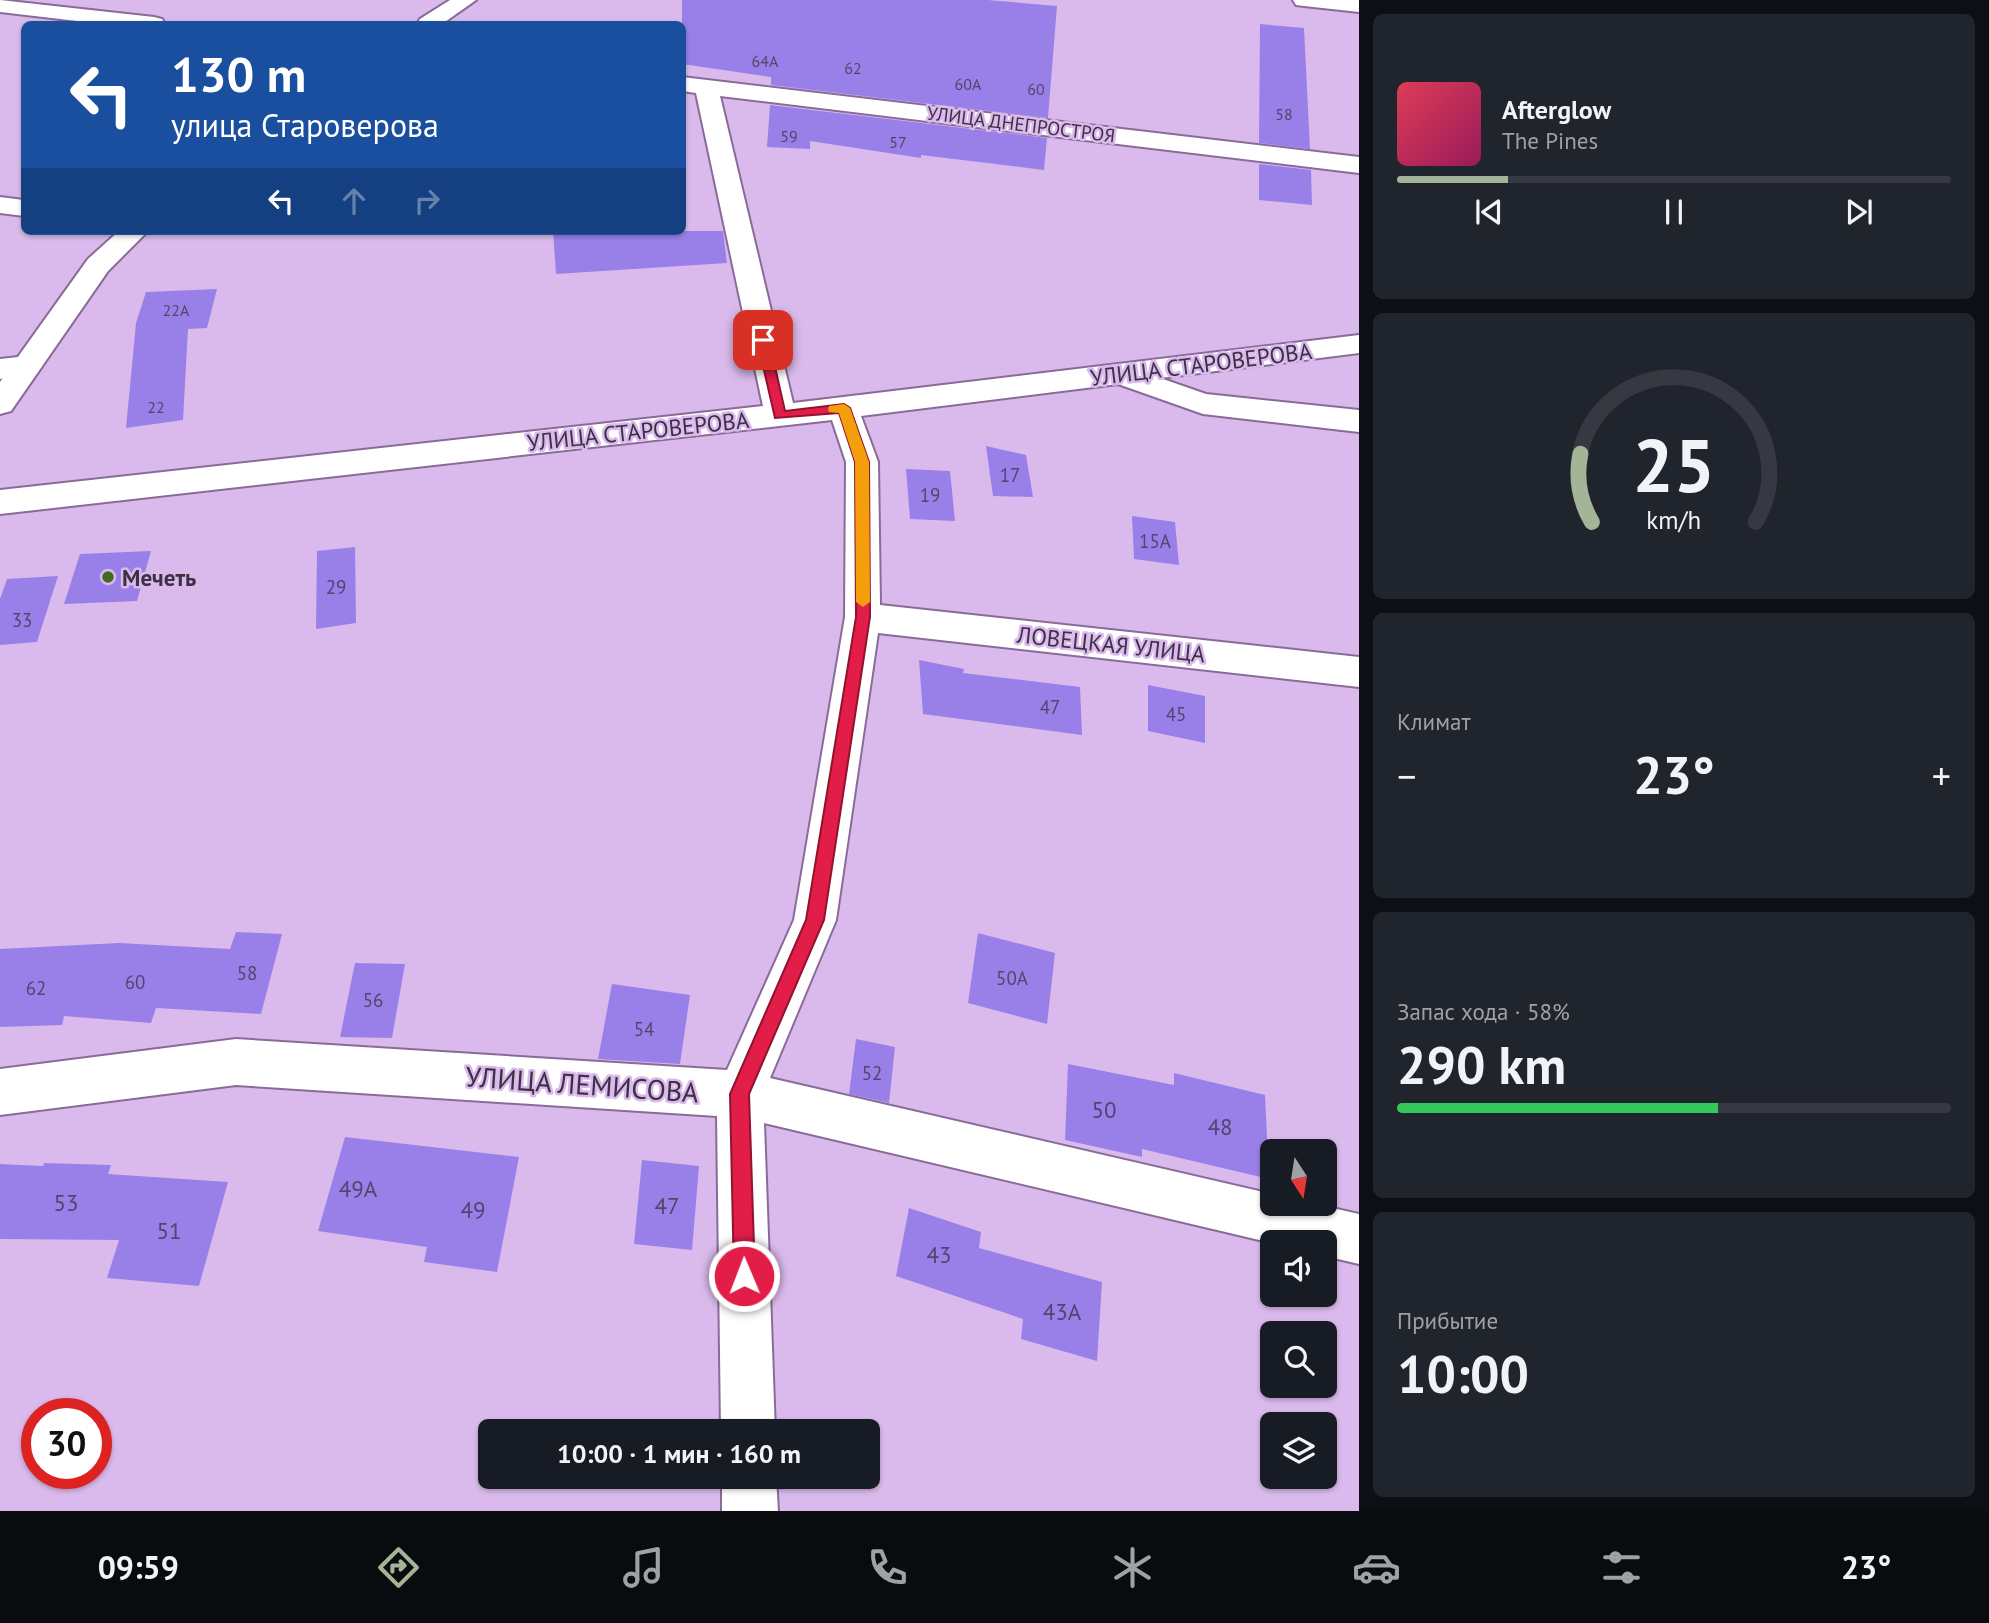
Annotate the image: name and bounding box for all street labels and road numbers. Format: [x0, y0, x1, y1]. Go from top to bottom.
street label: УЛИЦА ДНЕПРОСТРОЯ [926, 101, 1116, 147]
street label: УЛИЦА СТАРОВЕРОВА [1089, 336, 1314, 392]
street label: УЛИЦА СТАРОВЕРОВА [526, 405, 751, 457]
street label: ЛОВЕЦКАЯ УЛИЦА [1015, 620, 1207, 668]
street label: УЛИЦА ЛЕМИСОВА [464, 1057, 700, 1111]

